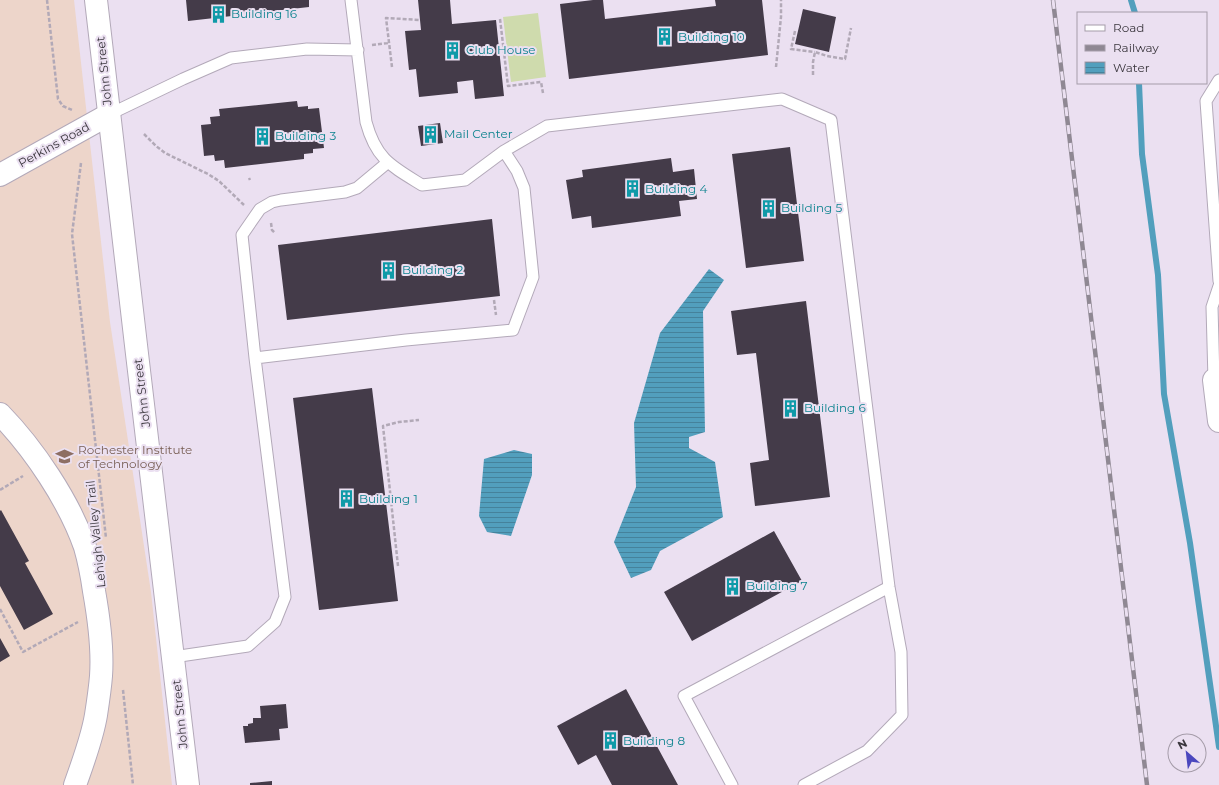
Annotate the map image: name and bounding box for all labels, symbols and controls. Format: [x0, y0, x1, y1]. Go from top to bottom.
building icon: Building 16 [208, 4, 228, 24]
place label: Building 16 [231, 6, 297, 21]
legend [1077, 12, 1207, 84]
text: Road [1113, 20, 1144, 35]
building icon: Building 10 [655, 27, 675, 47]
place label: Building 10 [678, 29, 745, 44]
street label: John Street [92, 36, 115, 107]
building icon: Club House [443, 40, 463, 60]
text: Railway [1113, 40, 1159, 55]
place label: Club House [466, 42, 536, 57]
text: Water [1113, 60, 1150, 75]
street label: Perkins Road [15, 119, 92, 170]
building icon: Mail Center [421, 124, 441, 144]
building icon: Building 3 [252, 126, 272, 146]
place label: Mail Center [444, 126, 513, 141]
place label: Building 3 [275, 128, 336, 143]
building icon: Building 4 [622, 179, 642, 199]
place label: Building 4 [645, 181, 707, 196]
building icon: Building 5 [758, 198, 778, 218]
place label: Building 5 [781, 200, 842, 215]
building icon: Building 2 [379, 260, 399, 280]
place label: Building 2 [402, 262, 463, 277]
street label: John Street [130, 358, 153, 429]
building icon: Building 6 [781, 398, 801, 418]
place label: Building 6 [804, 400, 866, 415]
place label: Rochester Institute of Technology [78, 442, 192, 471]
school or university icon: Rochester Institute of Technology [55, 447, 75, 467]
street label: Lehigh Valley Trail [82, 480, 109, 588]
building icon: Building 1 [336, 489, 356, 509]
place label: Building 1 [359, 491, 418, 506]
building icon: Building 7 [723, 576, 743, 596]
place label: Building 7 [746, 578, 807, 593]
street label: John Street [168, 679, 191, 750]
building icon: Building 8 [600, 731, 620, 751]
place label: Building 8 [623, 733, 685, 748]
north arrow [1167, 733, 1207, 773]
text: N [1175, 736, 1190, 752]

